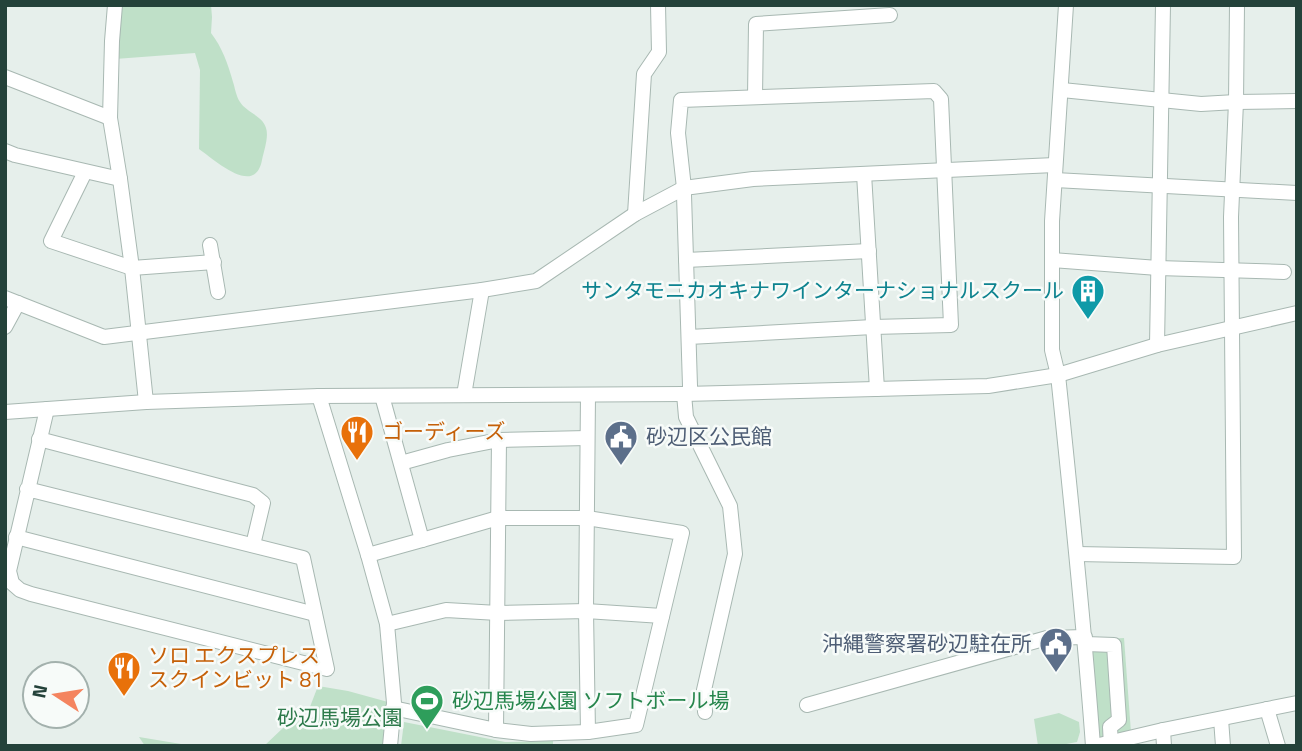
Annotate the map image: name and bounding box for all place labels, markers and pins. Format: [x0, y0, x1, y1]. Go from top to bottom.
building icon: サンタモニカオキナワインターナショナルスクール [1069, 272, 1107, 321]
place label: サンタモニカオキナワインターナショナルスクール [581, 274, 1064, 306]
restaurant icon: ゴーディーズ [338, 413, 376, 462]
place label: ゴーディーズ [382, 415, 505, 447]
public building icon: 砂辺区公民館 [602, 418, 640, 467]
place label: 砂辺区公民館 [646, 420, 772, 452]
public building icon: 沖縄警察署砂辺駐在所 [1037, 625, 1075, 674]
place label: 沖縄警察署砂辺駐在所 [822, 627, 1032, 659]
place label: ソロ エクスプレス スクインビット 81 [148, 639, 323, 695]
restaurant icon: ソロ エクスプレス スクインビット 81 [105, 649, 143, 698]
sports icon: 砂辺馬場公園 ソフトボール場 [408, 682, 446, 731]
place label: 砂辺馬場公園 ソフトボール場 [452, 684, 730, 716]

